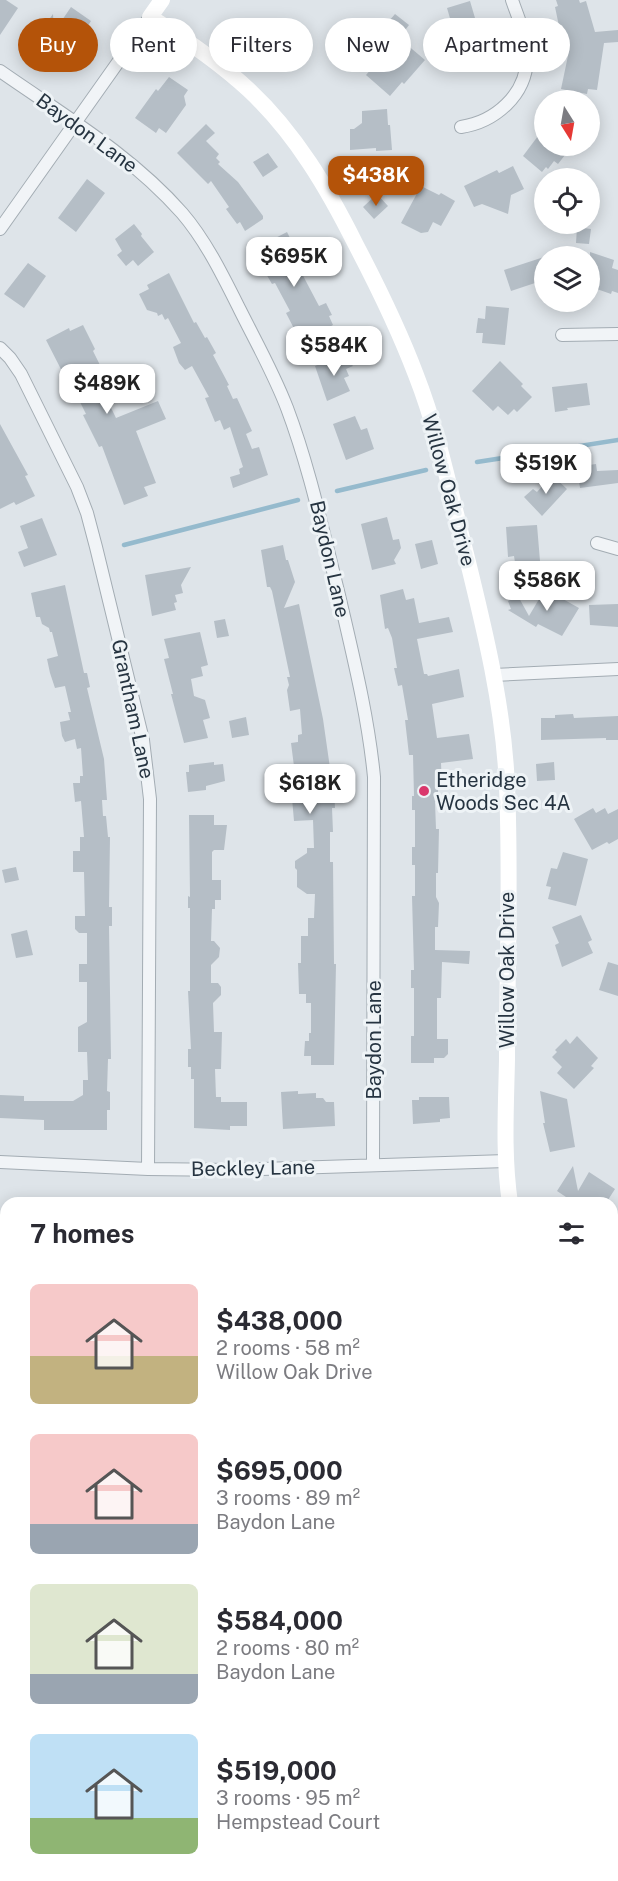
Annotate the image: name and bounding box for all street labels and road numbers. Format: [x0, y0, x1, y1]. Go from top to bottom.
street label: Baydon Lane [32, 88, 142, 178]
street label: Willow Oak Drive [417, 411, 481, 569]
street label: Baydon Lane [305, 498, 355, 620]
street label: Grantham Lane [107, 637, 159, 781]
street label: Willow Oak Drive [495, 892, 519, 1048]
street label: Baydon Lane [362, 980, 386, 1100]
street label: Beckley Lane [191, 1155, 315, 1181]

